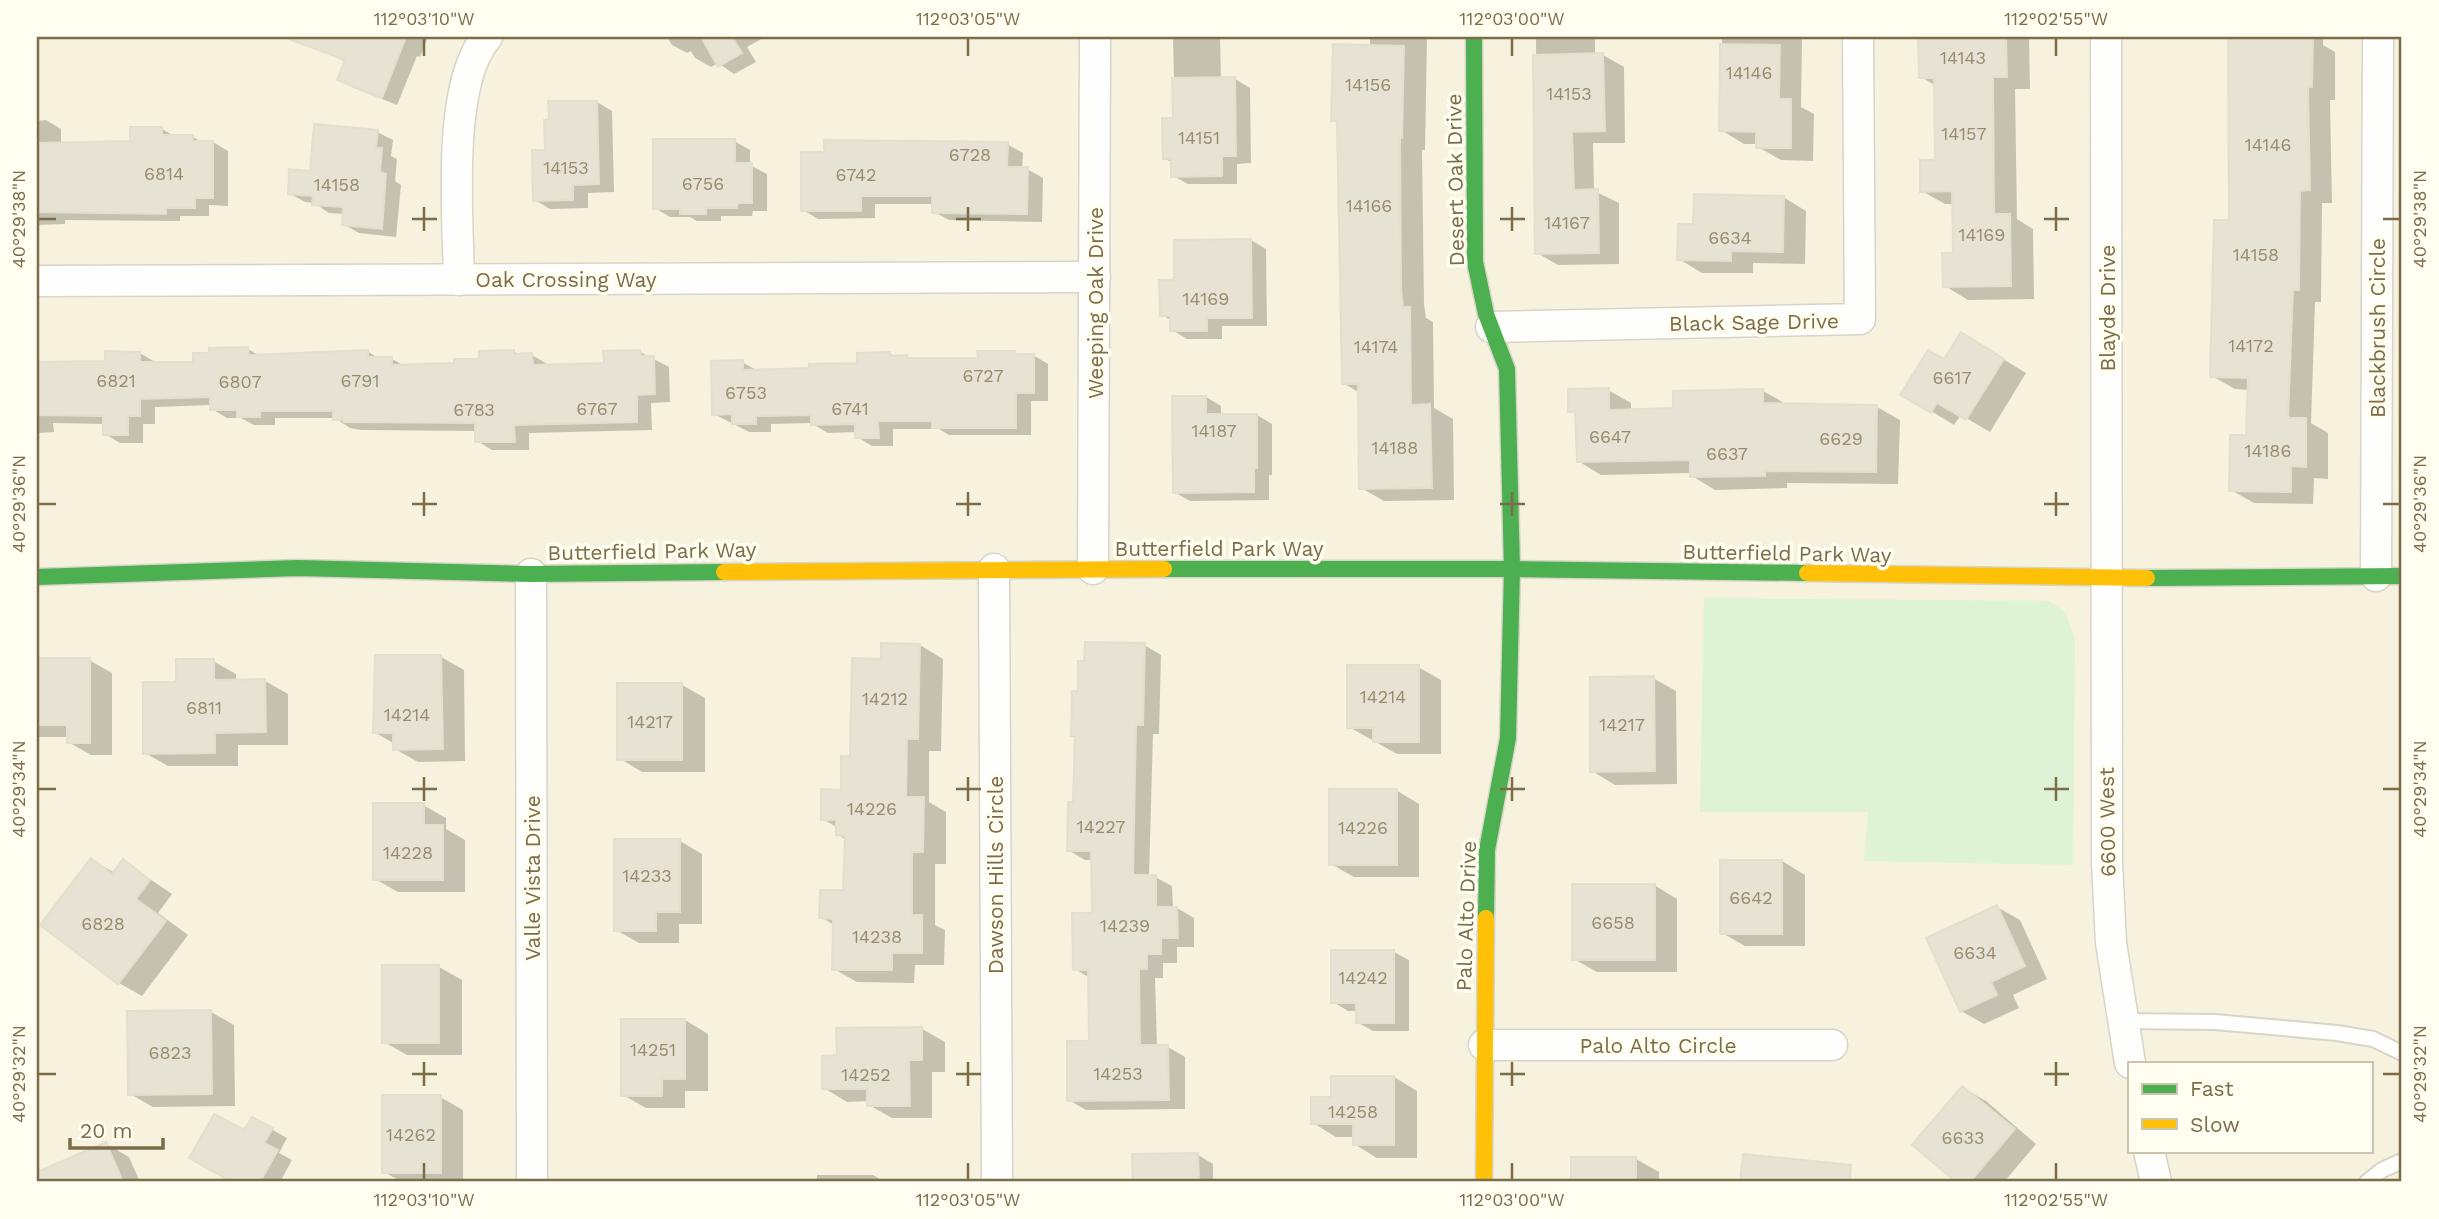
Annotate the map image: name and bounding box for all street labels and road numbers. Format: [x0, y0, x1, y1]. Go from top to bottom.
street label: Desert Oak Drive [1441, 93, 1469, 267]
street label: Weeping Oak Drive [1083, 207, 1108, 399]
street label: Blackbrush Circle [2365, 238, 2390, 418]
street label: Blayde Drive [2095, 245, 2120, 371]
street label: Oak Crossing Way [475, 267, 657, 292]
street label: Black Sage Drive [1669, 308, 1839, 336]
street label: Butterfield Park Way [1114, 536, 1324, 561]
street label: Butterfield Park Way [547, 537, 757, 565]
street label: Butterfield Park Way [1682, 539, 1892, 567]
street label: 6600 West [2094, 767, 2120, 877]
street label: Dawson Hills Circle [983, 776, 1008, 974]
street label: Valle Vista Drive [520, 795, 545, 961]
street label: Palo Alto Drive [1451, 840, 1481, 992]
street label: Palo Alto Circle [1580, 1033, 1737, 1058]

